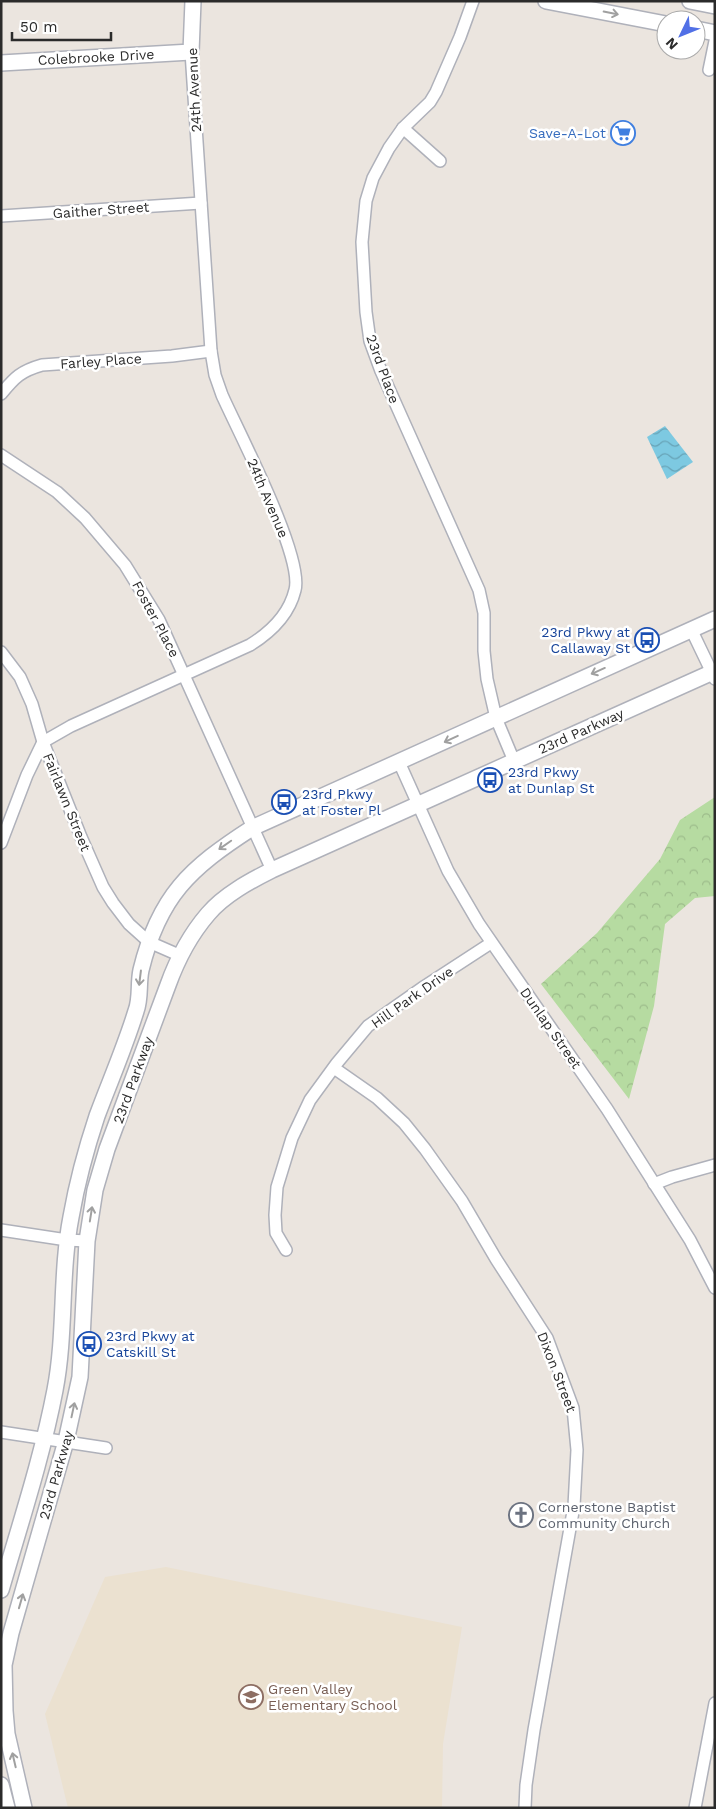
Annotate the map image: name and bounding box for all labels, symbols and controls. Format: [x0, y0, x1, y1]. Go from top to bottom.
one-way arrow [602, 9, 618, 19]
scale bar [12, 10, 111, 42]
north arrow [656, 10, 706, 60]
text: 50 m [20, 18, 57, 36]
text: N [662, 35, 681, 53]
street label: Colebrooke Drive [37, 46, 155, 68]
street label: 24th Avenue [184, 47, 204, 133]
supermarket icon: Save-A-Lot [610, 120, 636, 146]
place label: Save-A-Lot [529, 125, 606, 141]
street label: Gaither Street [52, 199, 150, 221]
street label: 23rd Place [363, 332, 403, 406]
street label: Farley Place [60, 350, 142, 372]
street label: 24th Avenue [244, 456, 292, 540]
street label: Foster Place [129, 578, 183, 660]
place label: 23rd Pkwy at Callaway St [541, 624, 630, 656]
bus stop icon: 23rd Pkwy at Callaway St [634, 627, 660, 653]
one-way arrow [591, 666, 606, 676]
street label: 23rd Parkway [536, 705, 627, 757]
one-way arrow [444, 734, 459, 744]
street label: Fairlawn Street [40, 751, 94, 854]
place label: 23rd Pkwy at Dunlap St [508, 764, 594, 796]
bus stop icon: 23rd Pkwy at Dunlap St [477, 767, 503, 793]
place label: 23rd Pkwy at Foster Pl [302, 786, 381, 818]
bus stop icon: 23rd Pkwy at Foster Pl [271, 789, 297, 815]
one-way arrow [218, 840, 232, 850]
street label: Hill Park Drive [368, 963, 456, 1031]
one-way arrow [135, 970, 145, 986]
street label: Dunlap Street [517, 984, 585, 1072]
street label: 23rd Parkway [110, 1033, 156, 1126]
one-way arrow [86, 1206, 96, 1222]
place label: 23rd Pkwy at Catskill St [106, 1328, 195, 1360]
street label: Dixon Street [534, 1329, 580, 1415]
bus stop icon: 23rd Pkwy at Catskill St [76, 1331, 102, 1357]
one-way arrow [69, 1403, 79, 1419]
street label: 23rd Parkway [36, 1428, 77, 1521]
place label: Cornerstone Baptist Community Church [538, 1499, 676, 1531]
church icon: Cornerstone Baptist Community Church [508, 1502, 534, 1528]
one-way arrow [16, 1593, 26, 1609]
place label: Green Valley Elementary School [268, 1681, 398, 1713]
school or university icon: Green Valley Elementary School [238, 1684, 264, 1710]
one-way arrow [9, 1753, 18, 1769]

